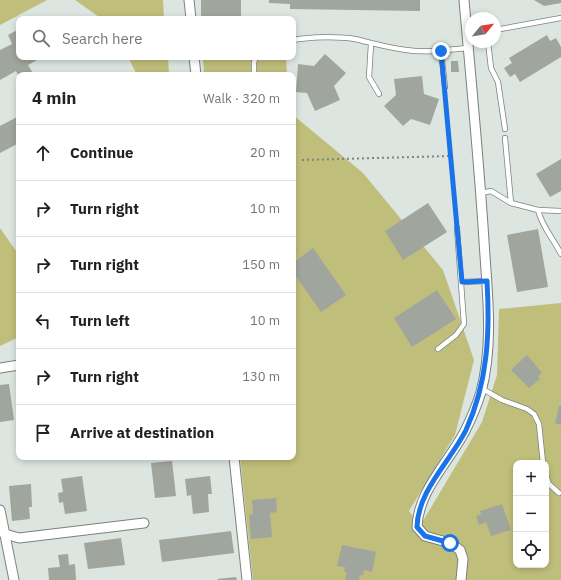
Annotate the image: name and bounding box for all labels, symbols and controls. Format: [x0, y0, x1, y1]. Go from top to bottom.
north arrow [465, 12, 501, 48]
search box [16, 16, 296, 60]
icon: search [30, 27, 52, 49]
text: Search here [62, 29, 142, 48]
route end [432, 42, 450, 60]
text: 4 min [32, 87, 76, 109]
text: Walk · 320 m [203, 90, 280, 107]
icon: ahead [32, 142, 54, 164]
text: Continue [70, 143, 134, 162]
text: 20 m [250, 144, 280, 161]
icon: right [32, 198, 54, 220]
text: Turn right [70, 199, 139, 218]
text: 10 m [250, 200, 280, 217]
icon: right [32, 254, 54, 276]
text: Turn right [70, 255, 139, 274]
text: 150 m [242, 256, 280, 273]
icon: left [32, 310, 54, 332]
text: Turn left [70, 311, 130, 330]
text: 10 m [250, 312, 280, 329]
icon: right [32, 366, 54, 388]
text: Turn right [70, 367, 139, 386]
text: 130 m [242, 368, 280, 385]
icon: arrive [32, 422, 54, 444]
text: Arrive at destination [70, 423, 214, 442]
map controls [513, 460, 549, 568]
button: + [513, 460, 549, 496]
button: − [513, 496, 549, 532]
button: locate [513, 532, 549, 568]
route start [441, 534, 459, 552]

